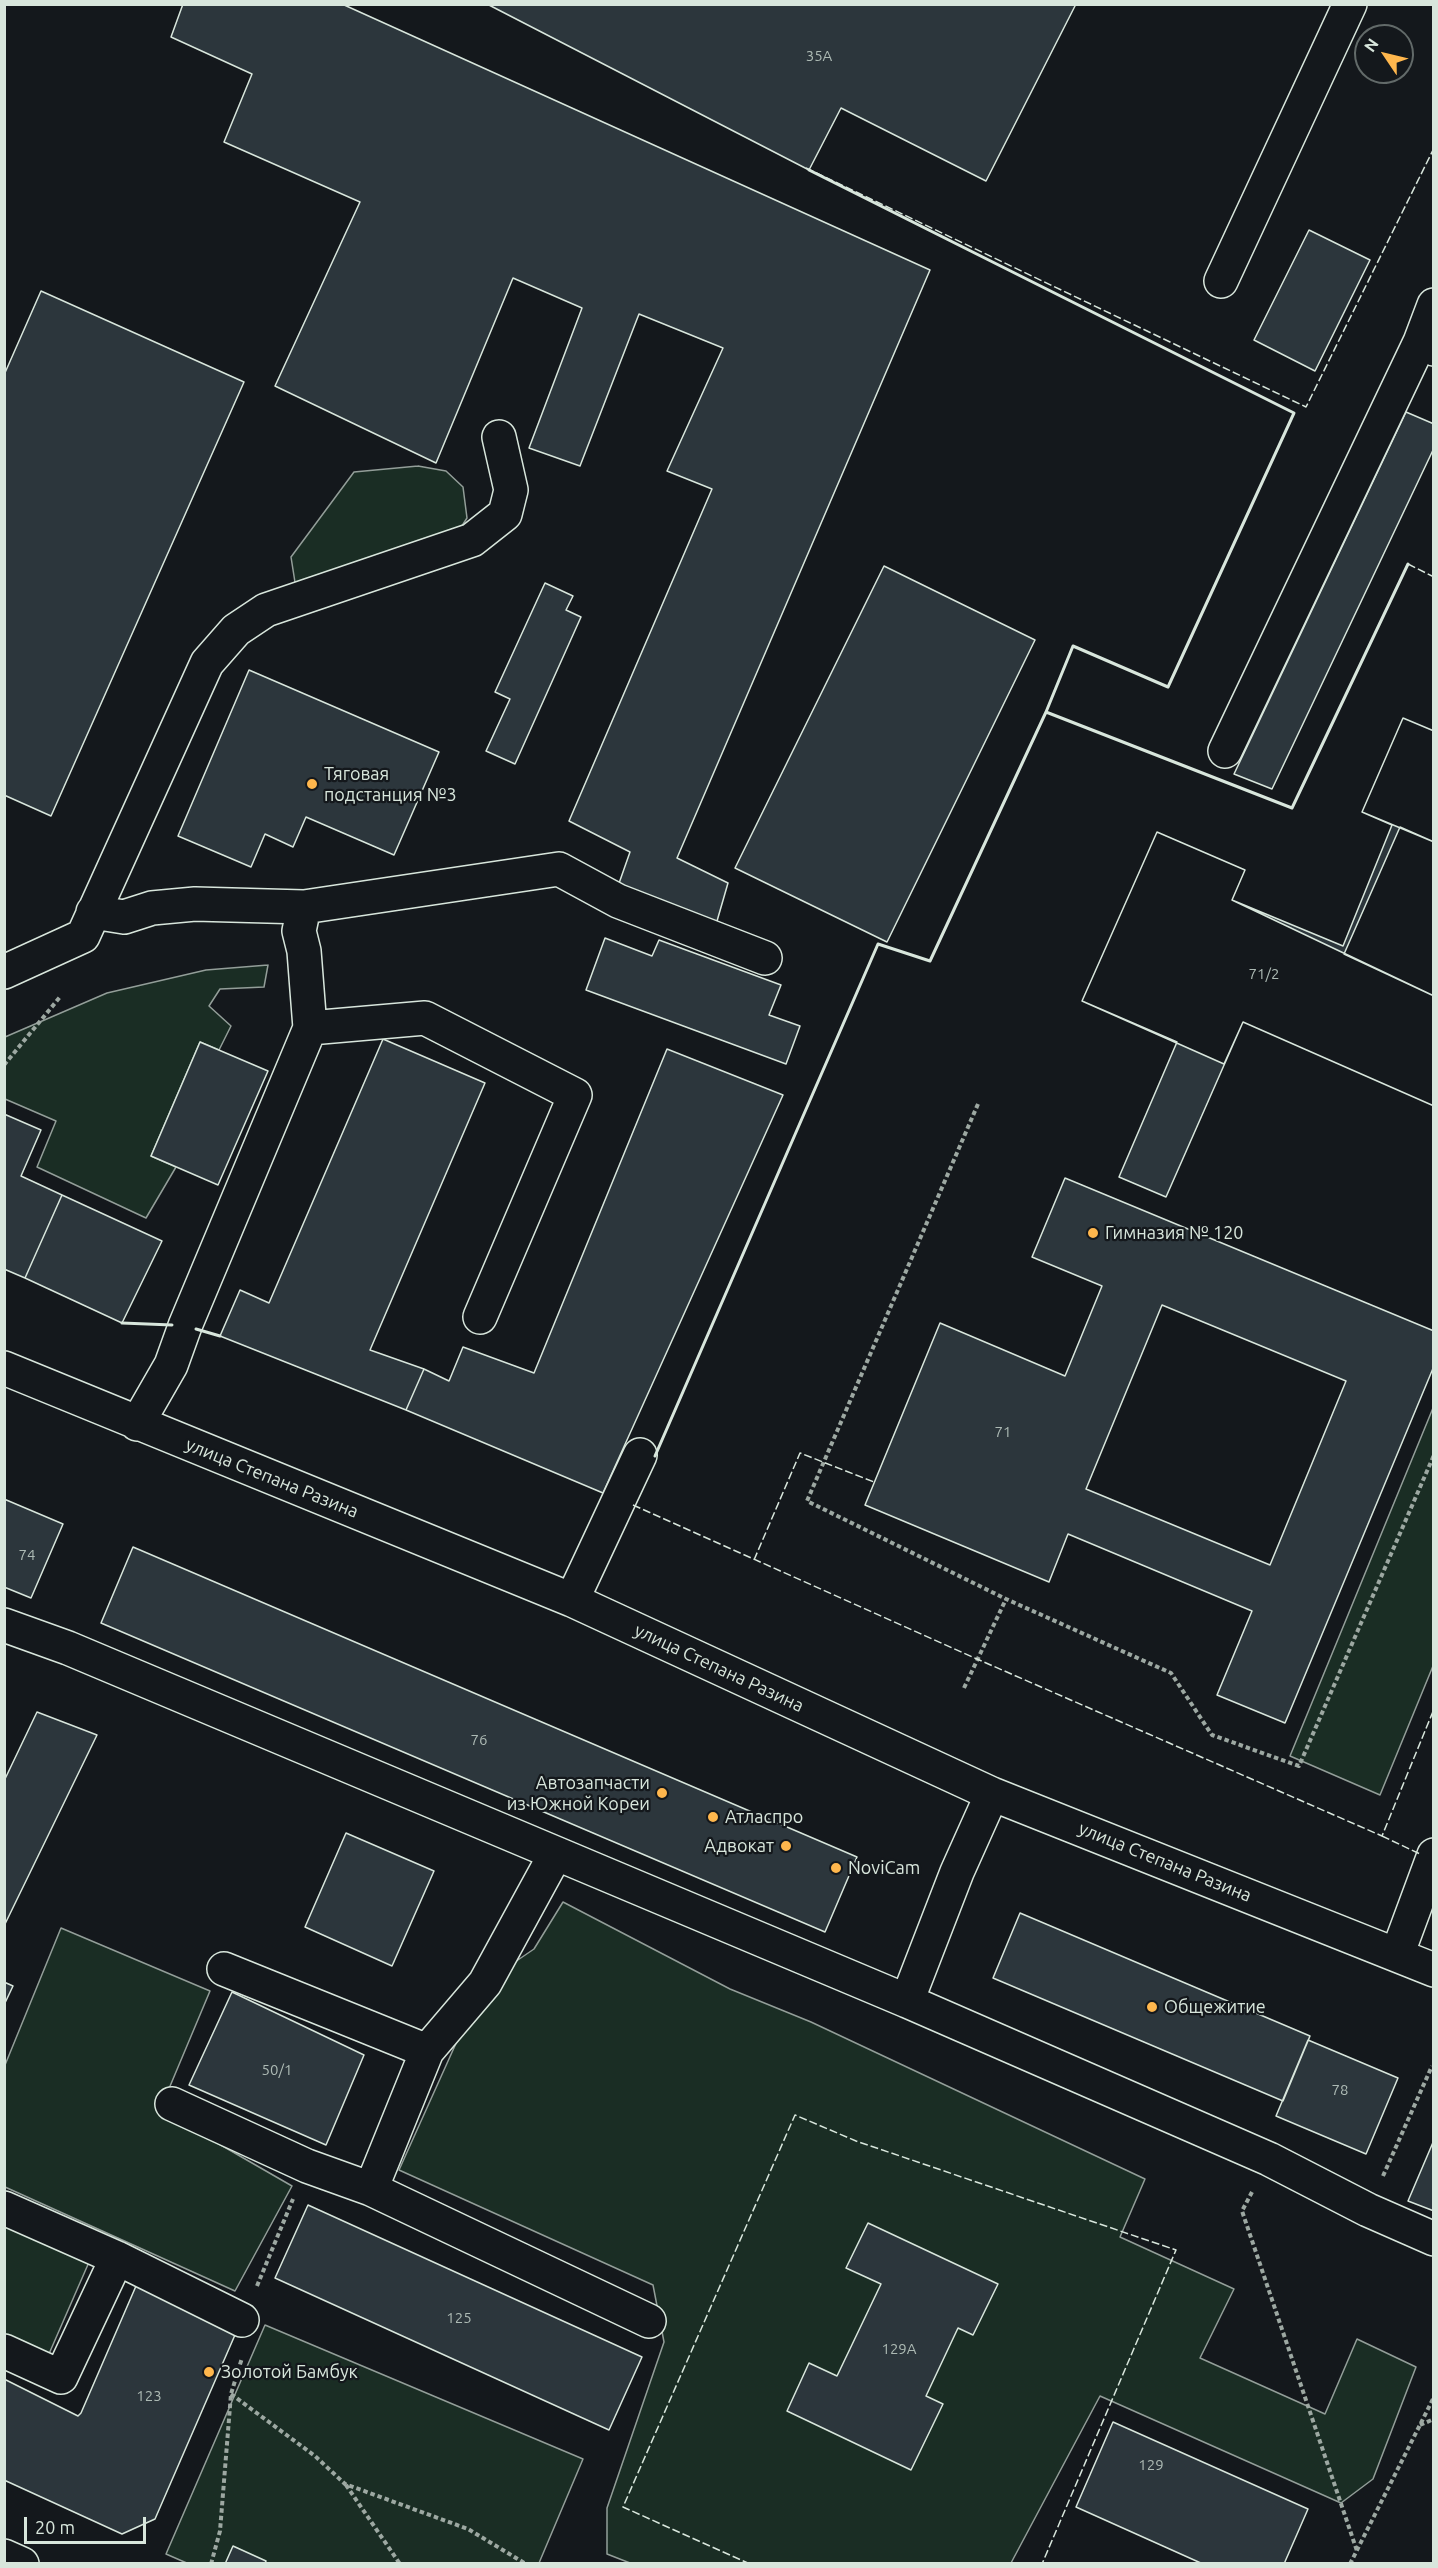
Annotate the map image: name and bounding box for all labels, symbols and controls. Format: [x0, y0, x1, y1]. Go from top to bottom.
north arrow [1354, 24, 1414, 84]
text: N [1360, 35, 1382, 55]
house number: 35А [806, 47, 832, 65]
place label: Тяговая подстанция №3 [324, 763, 457, 806]
marker: Тяговая подстанция №3 [305, 777, 319, 791]
house number: 71/2 [1249, 965, 1279, 983]
place label: Гимназия № 120 [1105, 1222, 1243, 1244]
marker: Гимназия № 120 [1086, 1226, 1100, 1240]
house number: 71 [995, 1423, 1011, 1441]
street label: улица Степана Разина [182, 1433, 362, 1523]
house number: 74 [19, 1546, 35, 1564]
street label: улица Степана Разина [631, 1619, 807, 1717]
house number: 76 [471, 1731, 487, 1749]
place label: Автозапчасти из Южной Кореи [507, 1772, 650, 1814]
marker: Автозапчасти из Южной Кореи [655, 1786, 669, 1800]
place label: Атласпро [725, 1806, 803, 1828]
marker: Атласпро [706, 1810, 720, 1824]
street label: улица Степана Разина [1075, 1817, 1255, 1907]
place label: Адвокат [704, 1835, 774, 1857]
marker: Адвокат [779, 1839, 793, 1853]
place label: NoviСam [848, 1857, 920, 1879]
marker: NoviСam [829, 1861, 843, 1875]
place label: Общежитие [1164, 1996, 1266, 2018]
marker: Общежитие [1145, 2000, 1159, 2014]
house number: 50/1 [262, 2061, 292, 2079]
house number: 78 [1332, 2081, 1348, 2099]
house number: 125 [446, 2309, 472, 2327]
house number: 129А [881, 2340, 917, 2358]
place label: Золотой Бамбук [221, 2361, 358, 2383]
marker: Золотой Бамбук [202, 2365, 216, 2379]
house number: 123 [136, 2387, 162, 2405]
house number: 129 [1138, 2456, 1164, 2474]
scale bar [27, 2505, 148, 2543]
text: 20 m [35, 2517, 75, 2537]

